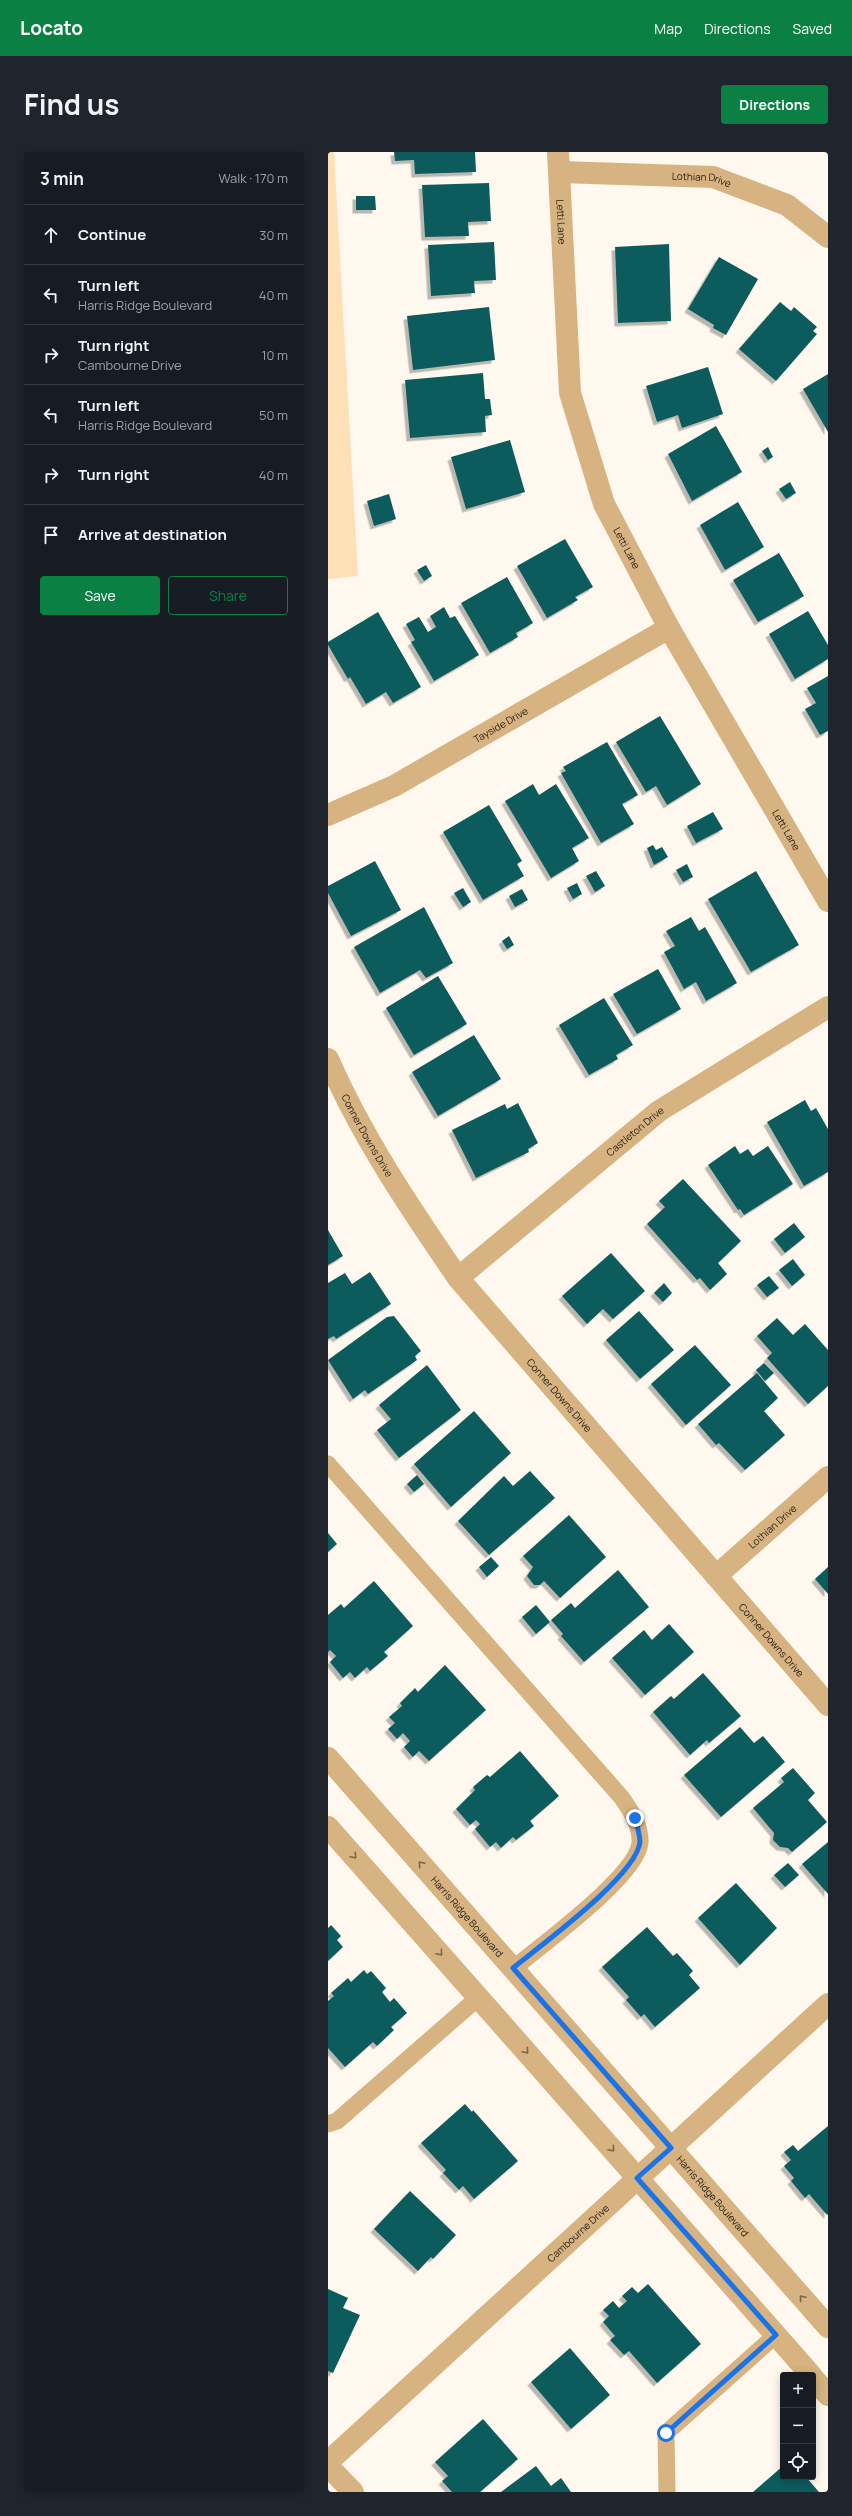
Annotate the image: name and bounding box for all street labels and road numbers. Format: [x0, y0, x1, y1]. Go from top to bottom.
street label: Lothian Drive [672, 169, 733, 190]
street label: Letti Lane [553, 199, 570, 245]
street label: Letti Lane [610, 525, 644, 571]
street label: Tayside Drive [471, 704, 530, 746]
street label: Letti Lane [769, 807, 804, 853]
street label: Conner Downs Drive [338, 1092, 396, 1180]
street label: Castleton Drive [603, 1103, 666, 1159]
street label: Conner Downs Drive [524, 1355, 595, 1435]
street label: Lothian Drive [745, 1501, 800, 1552]
street label: Conner Downs Drive [736, 1600, 808, 1680]
street label: Harris Ridge Boulevard [428, 1873, 507, 1960]
street label: Harris Ridge Boulevard [673, 2152, 752, 2239]
street label: Cambourne Drive [544, 2201, 612, 2265]

